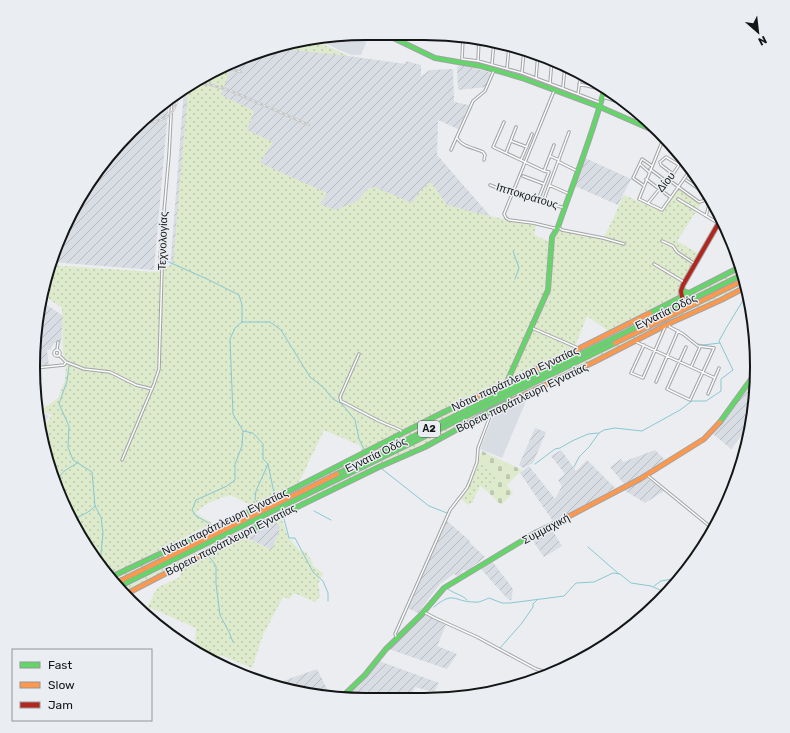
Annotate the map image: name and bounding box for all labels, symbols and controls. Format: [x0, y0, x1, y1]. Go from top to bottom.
north arrow [738, 12, 778, 52]
text: N [756, 33, 769, 48]
street label: Δίου [654, 169, 678, 195]
street label: Ιπποκράτους [495, 180, 559, 212]
street label: Τεχνολογίας [155, 211, 171, 271]
street label: Εγνατία Οδός [633, 292, 699, 332]
street label: Νότια παράπλευρη Εγνατίας [450, 344, 580, 414]
street label: Βόρεια παράπλευρη Εγνατίας [454, 360, 590, 436]
road number: Α2 [418, 421, 440, 437]
street label: Εγνατία Οδός [343, 435, 409, 475]
street label: Νότια παράπλευρη Εγνατίας [160, 486, 290, 558]
street label: Βόρεια παράπλευρη Εγνατίας [164, 501, 298, 579]
street label: Συμμαχική [520, 511, 572, 547]
legend [12, 649, 152, 721]
text: Fast [48, 658, 72, 672]
text: Slow [48, 678, 75, 692]
text: Jam [48, 698, 73, 712]

